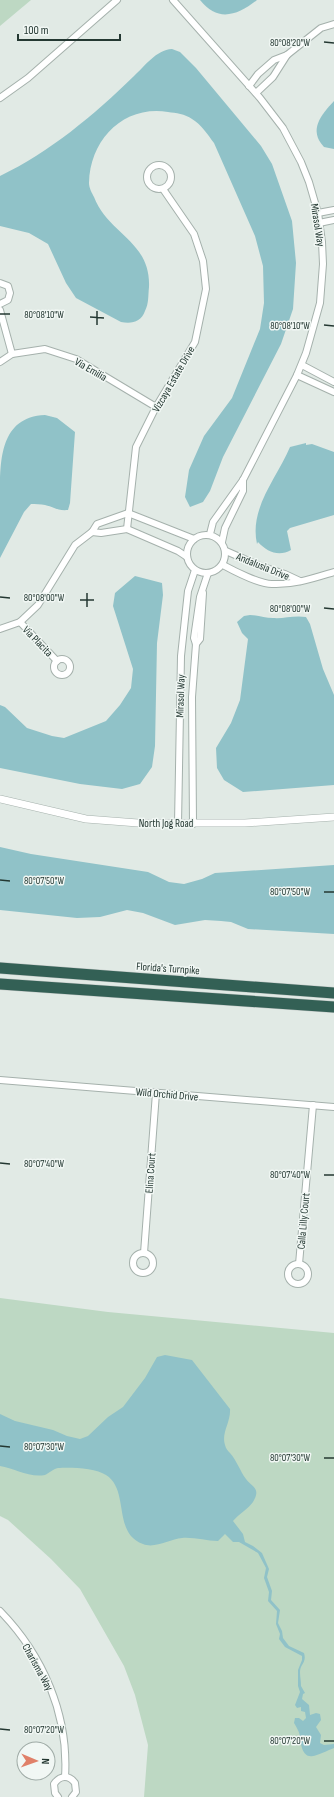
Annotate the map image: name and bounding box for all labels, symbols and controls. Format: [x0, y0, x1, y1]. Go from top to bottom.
scale bar [18, 16, 120, 42]
text: 100 m [24, 23, 49, 38]
text: 80°08'20"W [270, 37, 311, 49]
street label: Mirasol Way [308, 203, 327, 248]
text: 80°08'10"W [24, 309, 64, 321]
text: 80°08'10"W [270, 320, 310, 332]
street label: Vizcaya Estate Drive [149, 344, 198, 415]
street label: Via Emilia [72, 355, 109, 384]
street label: Andalusia Drive [233, 550, 291, 583]
text: 80°08'00"W [24, 592, 65, 604]
text: 80°08'00"W [270, 603, 311, 615]
street label: Via Placita [20, 623, 55, 659]
street label: Mirasol Way [173, 673, 188, 718]
street label: North Jog Road [139, 817, 194, 830]
text: 80°07'50"W [24, 875, 64, 887]
text: 80°07'50"W [270, 886, 310, 898]
street label: Florida's Turnpike [136, 960, 200, 977]
street label: Wild Orchid Drive [135, 1085, 199, 1104]
street label: Elina Court [143, 1152, 158, 1194]
text: 80°07'40"W [24, 1158, 65, 1170]
text: 80°07'40"W [270, 1169, 311, 1181]
street label: Calla Lilly Court [295, 1192, 313, 1250]
text: 80°07'30"W [24, 1441, 65, 1453]
text: 80°07'30"W [270, 1452, 311, 1464]
street label: Charisma Way [19, 1641, 56, 1694]
text: 80°07'20"W [24, 1724, 65, 1736]
text: 80°07'20"W [270, 1735, 311, 1747]
north arrow [16, 1741, 56, 1781]
text: N [39, 1758, 52, 1765]

